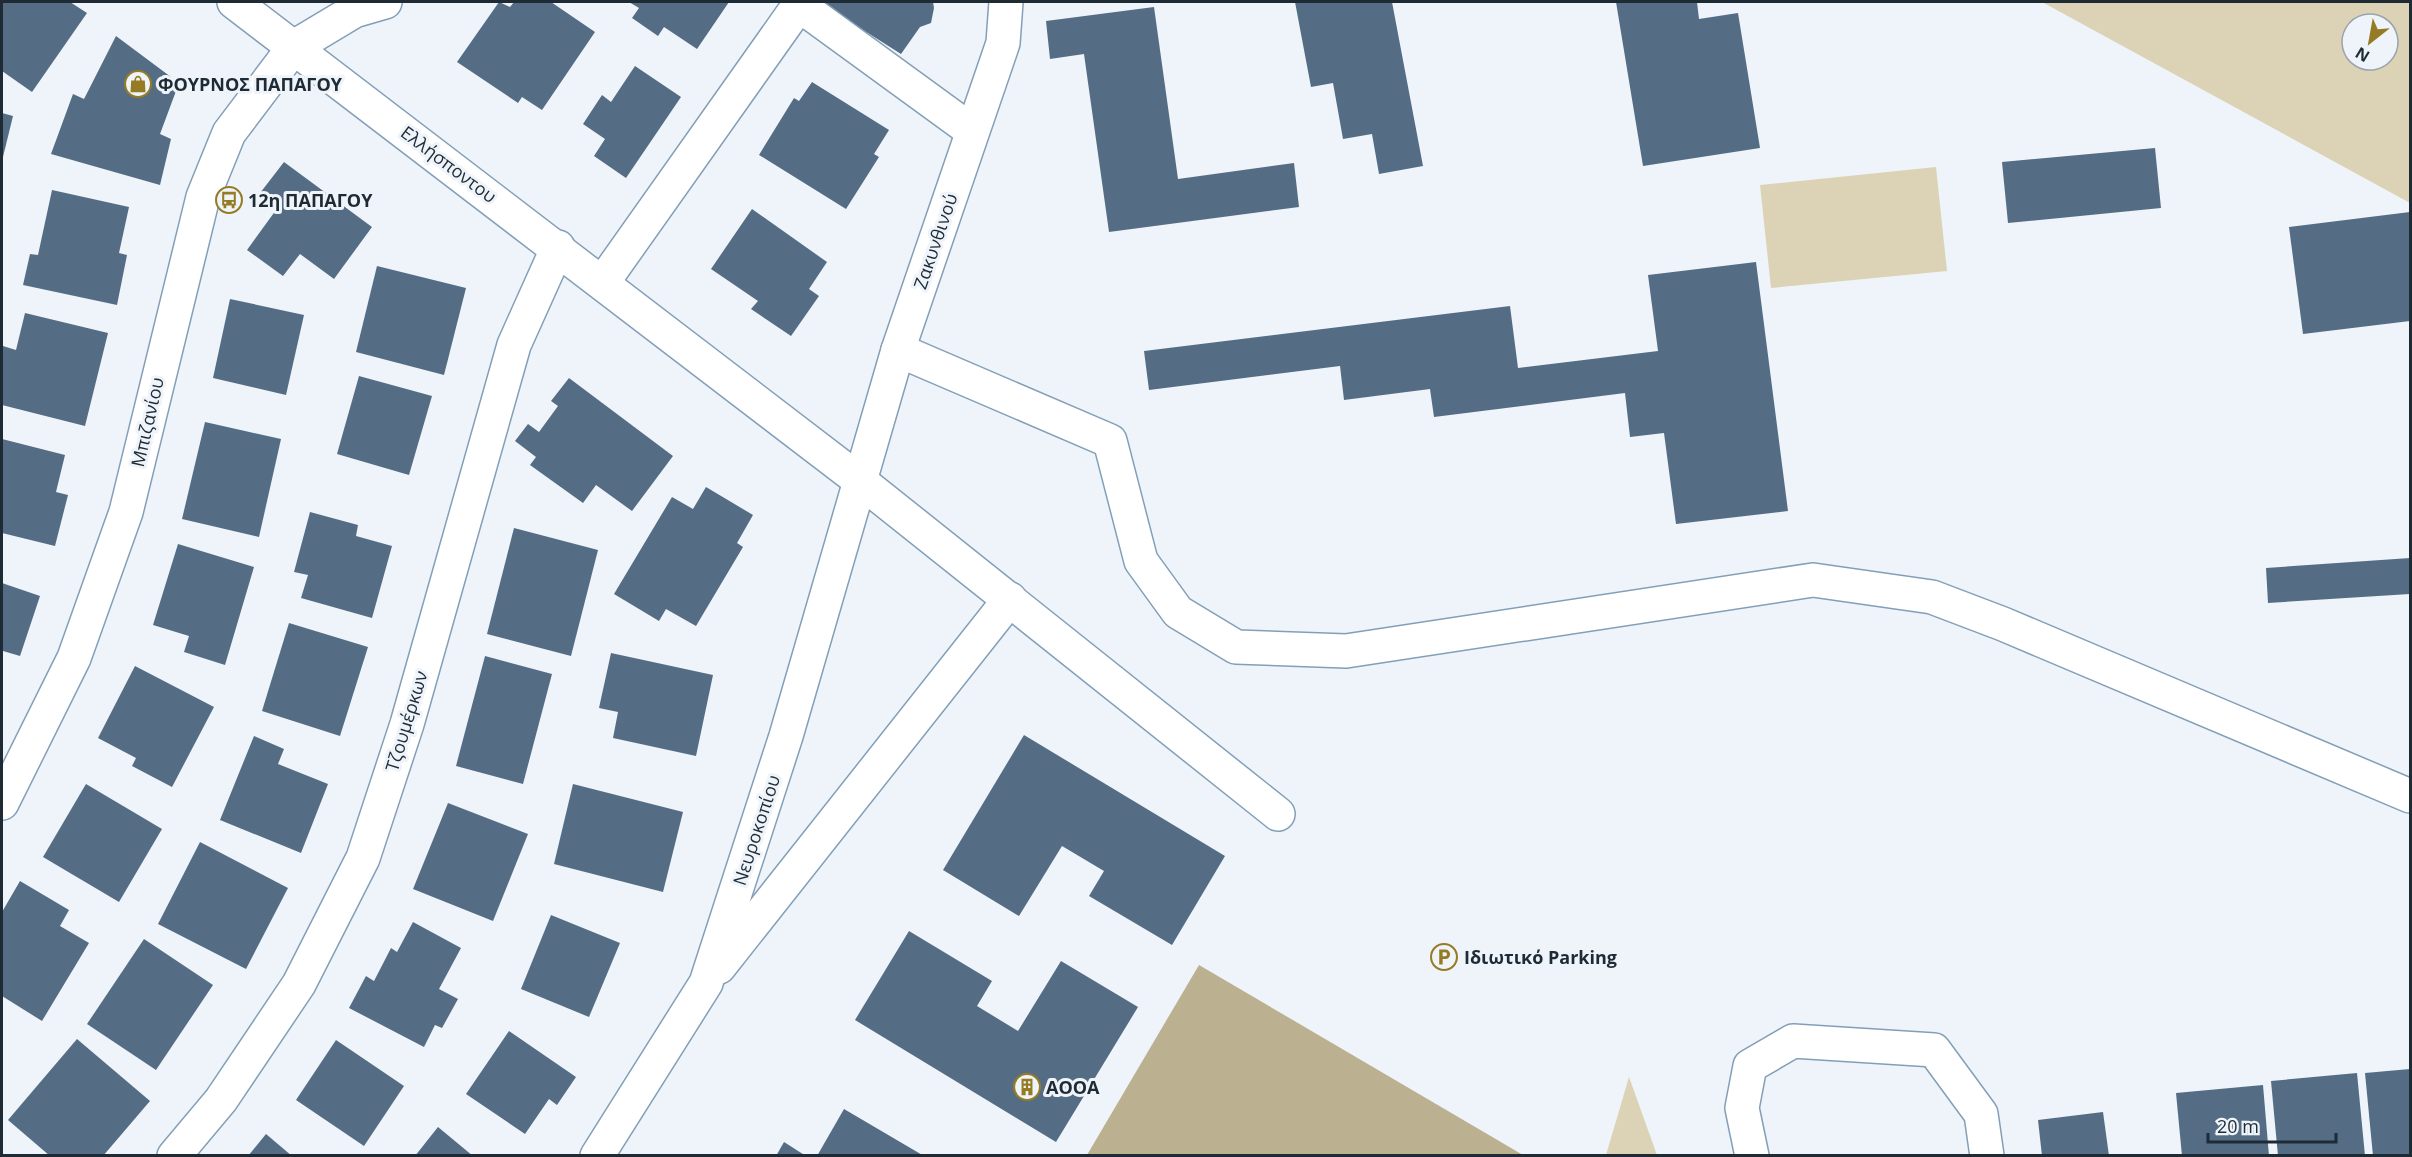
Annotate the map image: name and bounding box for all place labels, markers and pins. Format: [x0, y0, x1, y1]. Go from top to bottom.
shop icon: ΦΟΥΡΝΟΣ ΠΑΠΑΓΟΥ [123, 69, 153, 99]
place label: ΦΟΥΡΝΟΣ ΠΑΠΑΓΟΥ [158, 72, 343, 96]
bus stop icon: 12η ΠΑΠΑΓΟΥ [214, 185, 244, 215]
place label: 12η ΠΑΠΑΓΟΥ [248, 188, 373, 212]
parking icon: Ιδιωτικό Parking [1429, 942, 1459, 972]
place label: Ιδιωτικό Parking [1464, 945, 1617, 969]
building icon: AOOA [1012, 1072, 1042, 1102]
place label: AOOA [1046, 1075, 1100, 1099]

